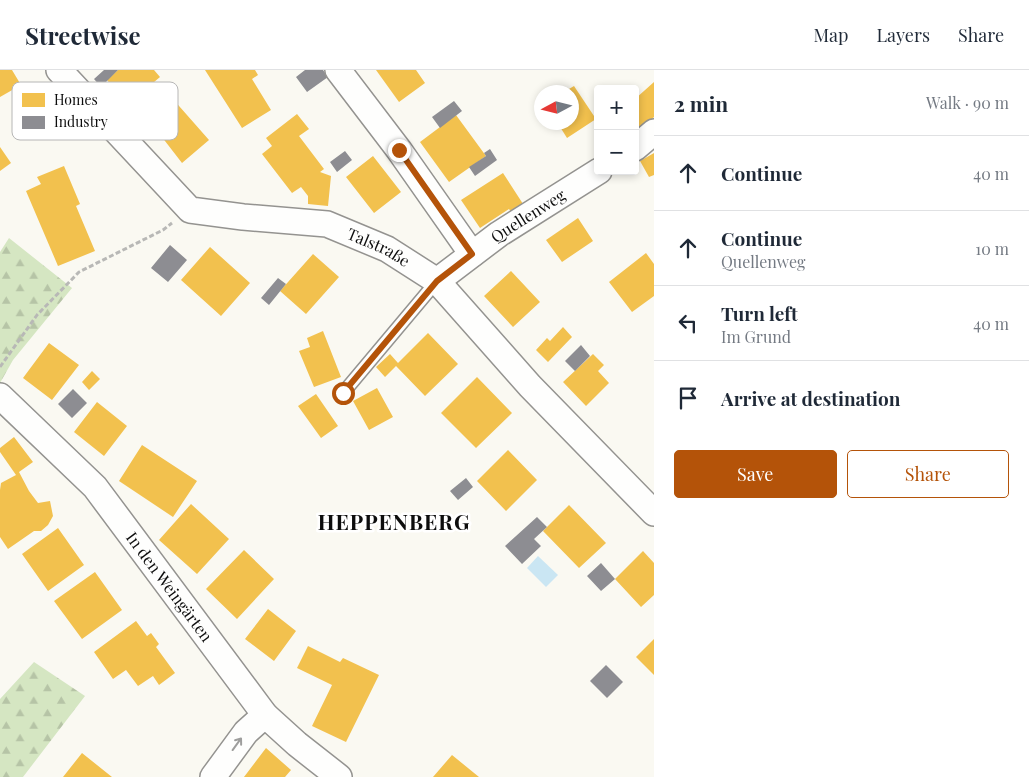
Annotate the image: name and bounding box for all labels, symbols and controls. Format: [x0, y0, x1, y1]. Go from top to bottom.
text: Streetwise [25, 19, 141, 51]
text: Map [813, 23, 848, 47]
text: Layers [876, 23, 930, 47]
text: Share [958, 23, 1004, 47]
legend [12, 82, 178, 140]
north arrow [534, 85, 579, 130]
map controls [594, 85, 639, 175]
button: + [594, 85, 639, 130]
text: 2 min [674, 89, 728, 117]
text: Homes [54, 90, 98, 109]
text: Walk · 90 m [926, 92, 1009, 113]
text: Industry [54, 112, 108, 131]
button: − [594, 130, 639, 175]
route end [388, 139, 411, 162]
icon: ahead [674, 159, 702, 187]
text: Continue [721, 160, 802, 186]
text: 40 m [973, 163, 1009, 184]
street label: Quellenweg [486, 184, 569, 247]
street label: Talstraße [344, 223, 414, 271]
text: Continue [721, 225, 802, 251]
icon: ahead [674, 234, 702, 262]
text: 10 m [975, 238, 1009, 259]
text: Quellenweg [721, 251, 805, 272]
text: Turn left [721, 300, 798, 326]
icon: left [674, 309, 702, 337]
text: 40 m [973, 313, 1009, 334]
text: Im Grund [721, 326, 791, 347]
route start [332, 382, 355, 405]
icon: arrive [674, 384, 702, 412]
text: Arrive at destination [721, 385, 901, 411]
button: Save [674, 450, 837, 498]
button: Share [847, 450, 1009, 498]
district label: HEPPENBERG [318, 507, 470, 535]
street label: In den Weingärten [122, 527, 218, 646]
one-way arrow [232, 737, 242, 751]

